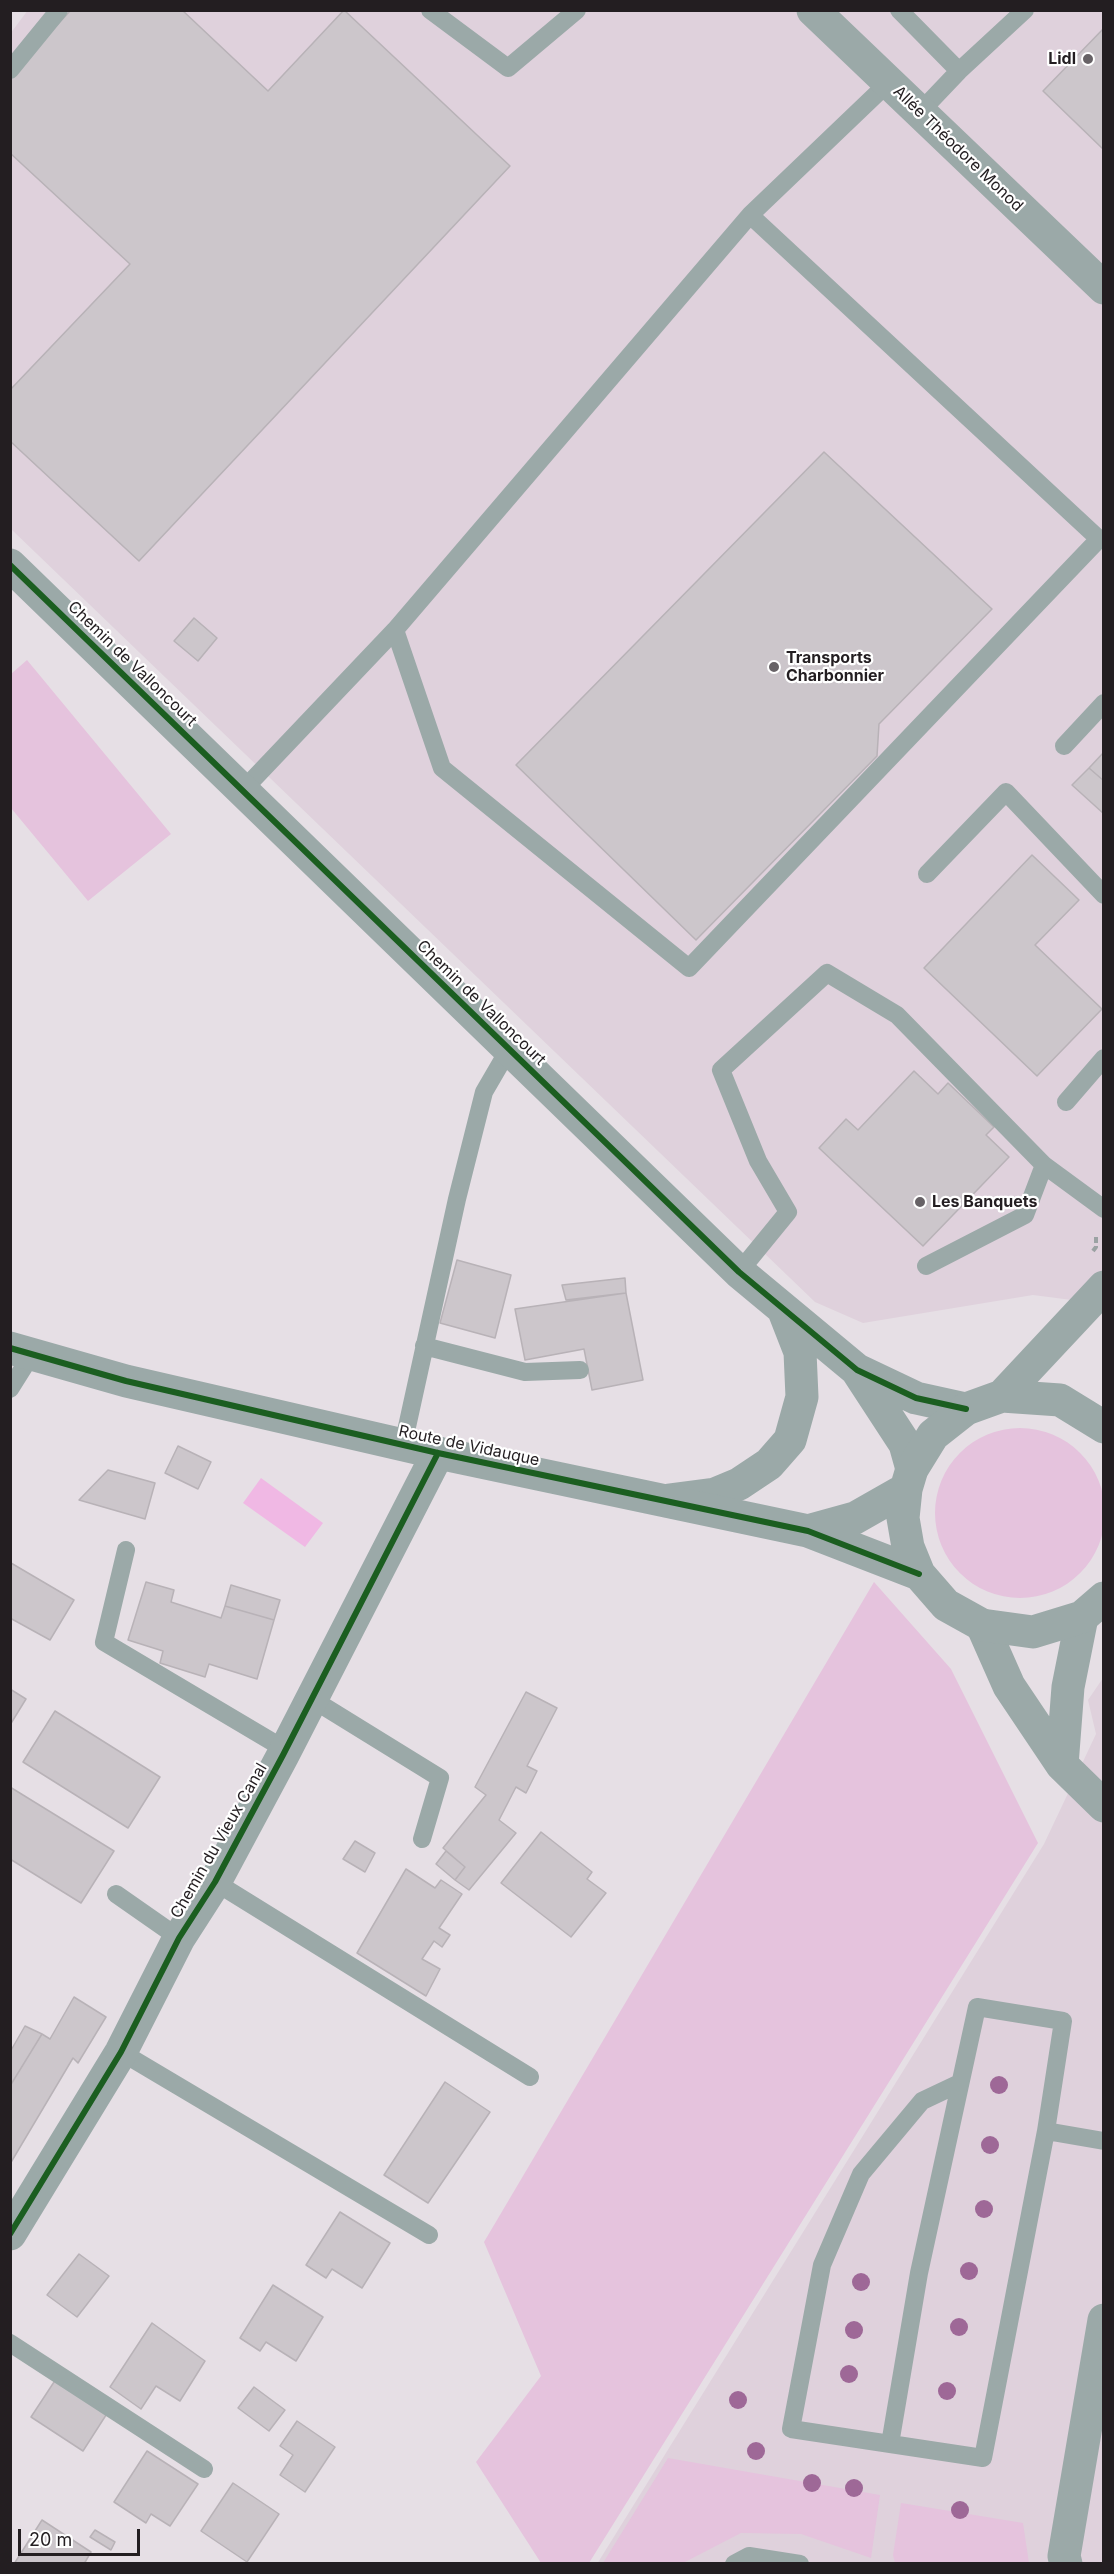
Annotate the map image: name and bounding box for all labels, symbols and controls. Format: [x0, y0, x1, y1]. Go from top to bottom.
place label: Lidl [1048, 49, 1076, 69]
marker: Lidl [1081, 52, 1095, 66]
street label: Allée Théodore Monod [889, 82, 1027, 216]
street label: Chemin de Valloncourt [64, 597, 200, 731]
place label: Transports Charbonnier [786, 648, 884, 686]
marker: Transports Charbonnier [767, 660, 781, 674]
street label: Chemin de Valloncourt [413, 936, 549, 1070]
place label: Les Banquets [932, 1192, 1037, 1212]
marker: Les Banquets [913, 1195, 927, 1209]
street label: Route de Vidauque [397, 1422, 541, 1470]
street label: Chemin du Vieux Canal [167, 1760, 271, 1922]
scale bar [21, 2517, 142, 2555]
text: 20 m [29, 2529, 72, 2550]

